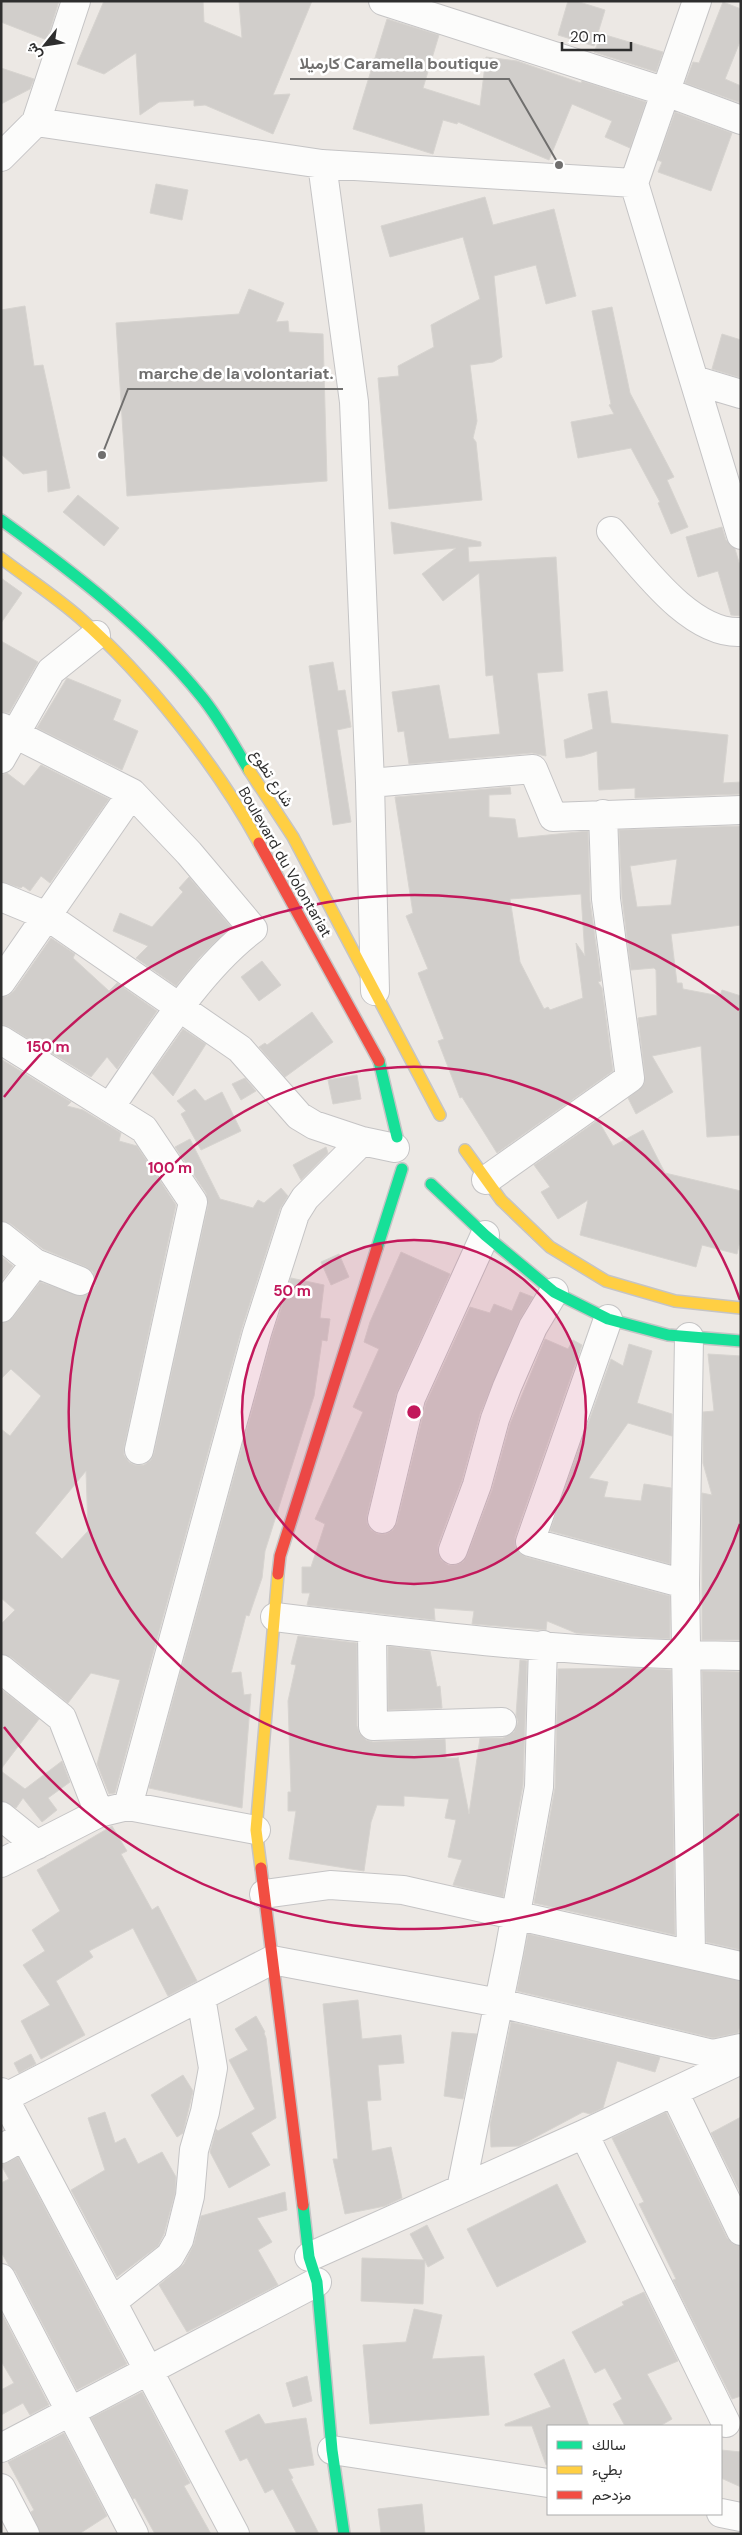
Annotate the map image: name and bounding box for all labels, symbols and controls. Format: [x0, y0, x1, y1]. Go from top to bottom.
north arrow [20, 20, 70, 70]
scale bar [562, 20, 631, 52]
text: 20 m [570, 27, 606, 47]
text: ش [22, 40, 46, 63]
callout: كارميلا Caramella boutique [290, 48, 509, 79]
text: كارميلا Caramella boutique [299, 53, 499, 74]
callout: marche de la volontariat. [128, 358, 343, 389]
text: marche de la volontariat. [139, 363, 333, 384]
street label: شارع تطوع [245, 745, 298, 811]
street label: Boulevard du Volontariat [234, 783, 336, 941]
text: 150 m [27, 1037, 70, 1057]
text: 100 m [148, 1158, 192, 1178]
text: 50 m [273, 1281, 311, 1301]
centre of rings [405, 1403, 423, 1421]
legend [547, 2425, 722, 2515]
text: سالك [592, 2435, 626, 2455]
text: بطيء [592, 2460, 622, 2483]
text: مزدحم [592, 2485, 631, 2505]

